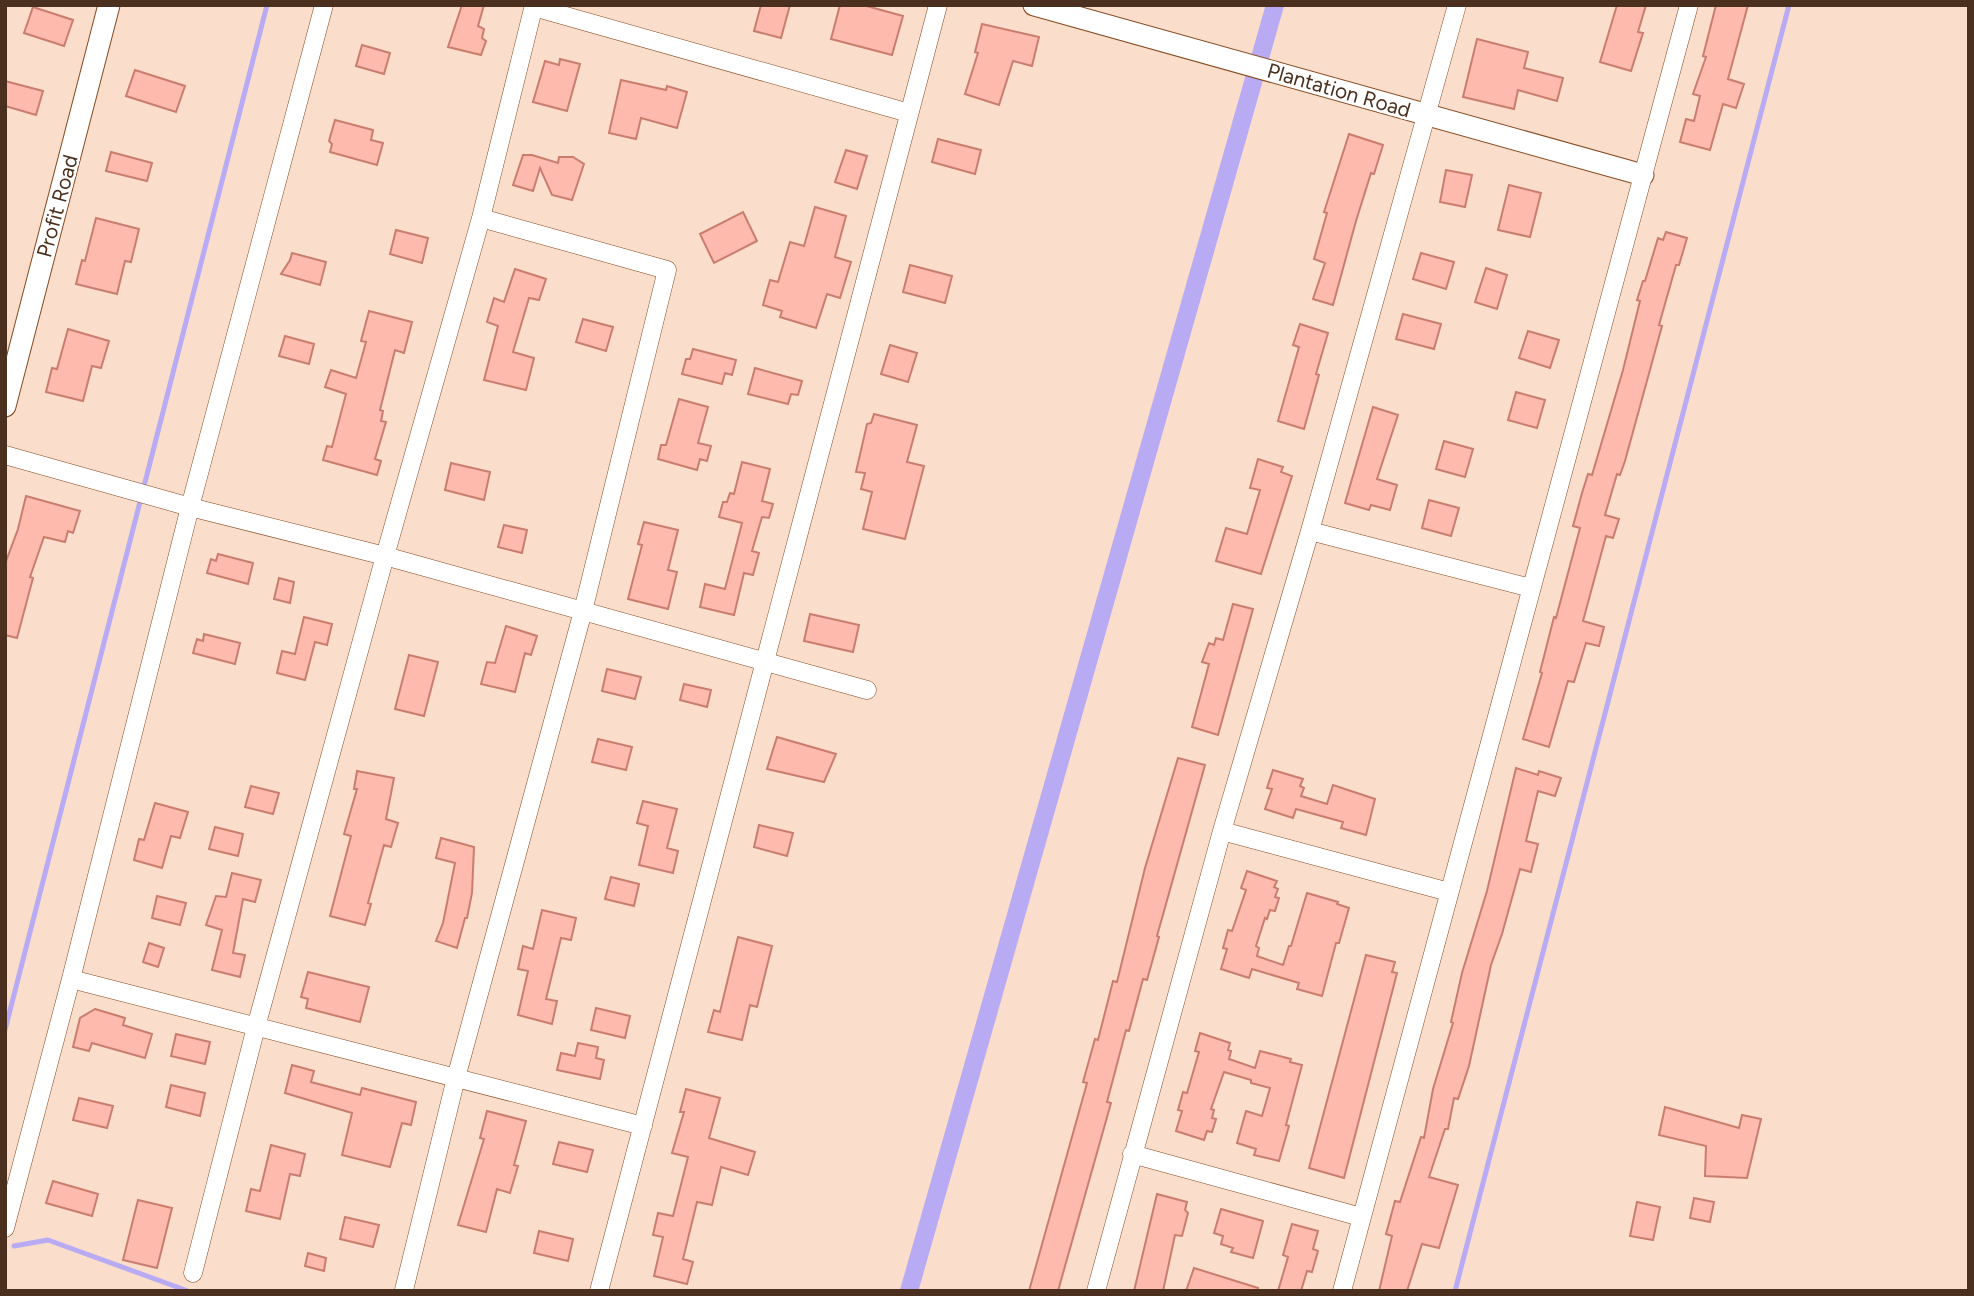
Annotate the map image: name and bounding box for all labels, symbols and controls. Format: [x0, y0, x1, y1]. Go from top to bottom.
street label: Plantation Road [1264, 58, 1414, 122]
street label: Profit Road [31, 152, 83, 260]

